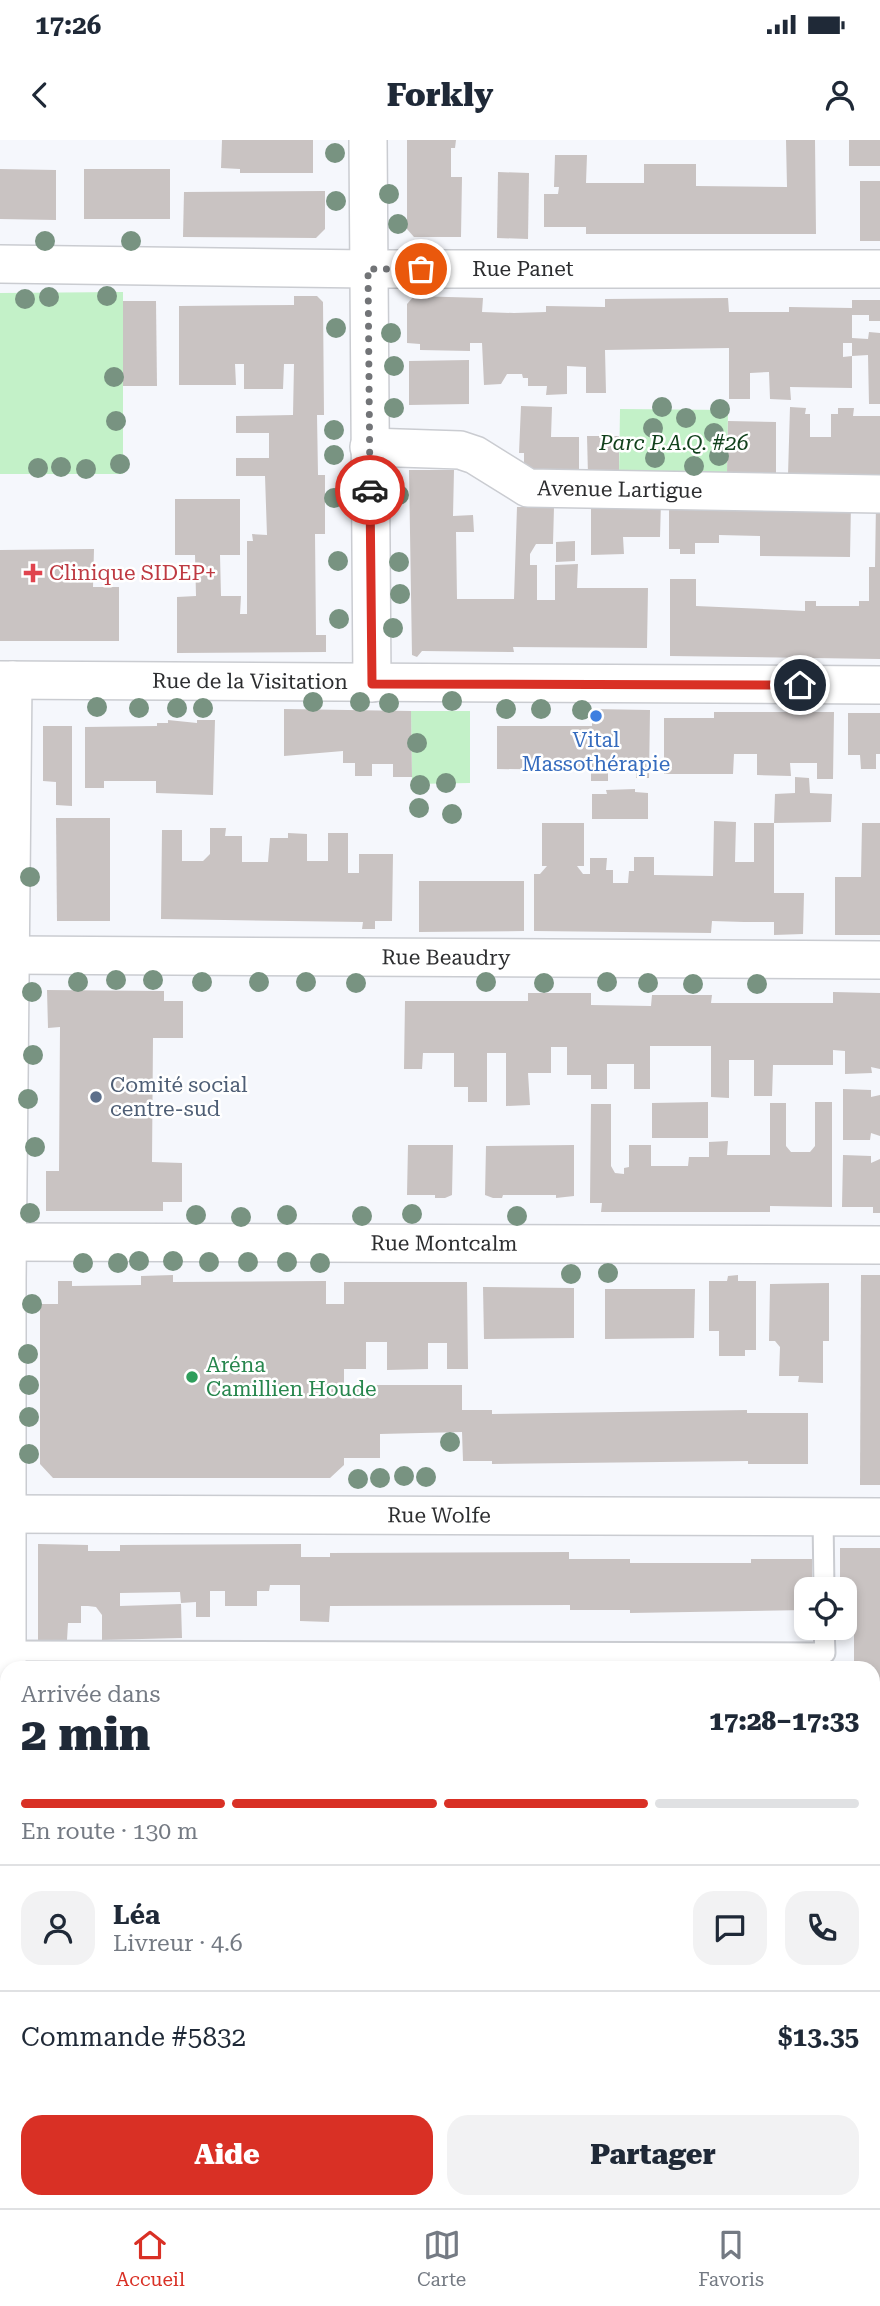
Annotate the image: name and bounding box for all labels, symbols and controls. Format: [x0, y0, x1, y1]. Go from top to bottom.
text: 17:26 [35, 10, 101, 40]
icon: back [21, 76, 59, 114]
text: Forkly [387, 76, 493, 114]
icon: person [821, 76, 859, 114]
pin [391, 239, 451, 299]
icon: bag [402, 250, 440, 288]
street label: Rue Panet [472, 257, 574, 281]
park label: Parc P.A.Q. #26 [598, 431, 749, 455]
courier [335, 455, 405, 525]
icon: car [351, 471, 389, 509]
street label: Avenue Lartigue [537, 476, 703, 503]
place label: Clinique SIDEP+ [49, 561, 217, 585]
marker: Clinique SIDEP+ [23, 563, 43, 583]
pin [770, 655, 830, 715]
icon: home [781, 666, 819, 704]
street label: Rue de la Visitation [152, 669, 348, 694]
marker: Vital Massothérapie [588, 708, 604, 724]
place label: Vital Massothérapie [522, 728, 670, 776]
street label: Rue Beaudry [381, 945, 511, 970]
place label: Comité social centre-sud [110, 1073, 248, 1121]
marker: Comité social centre-sud [88, 1089, 104, 1105]
street label: Rue Montcalm [371, 1231, 517, 1256]
place label: Aréna Camillien Houde [206, 1353, 377, 1401]
marker: Aréna Camillien Houde [184, 1369, 200, 1385]
street label: Rue Wolfe [387, 1503, 491, 1528]
map controls [794, 1577, 857, 1640]
button: locate [794, 1577, 857, 1640]
text: Arrivée dans [21, 1681, 160, 1708]
text: 17:28–17:33 [709, 1706, 859, 1736]
text: 2 min [21, 1707, 150, 1761]
text: En route · 130 m [21, 1818, 198, 1845]
button: person [21, 1891, 95, 1965]
button: chat [693, 1891, 767, 1965]
button: phone [785, 1891, 859, 1965]
text: Léa [113, 1900, 160, 1930]
text: Livreur · 4.6 [113, 1930, 243, 1957]
text: Commande #5832 [21, 2022, 246, 2052]
text: $13.35 [778, 2022, 859, 2052]
button: Aide [21, 2115, 433, 2195]
button: Partager [447, 2115, 859, 2195]
tab: Accueil [116, 2226, 185, 2291]
tab: Carte [417, 2226, 466, 2291]
tab: Favoris [698, 2226, 764, 2291]

